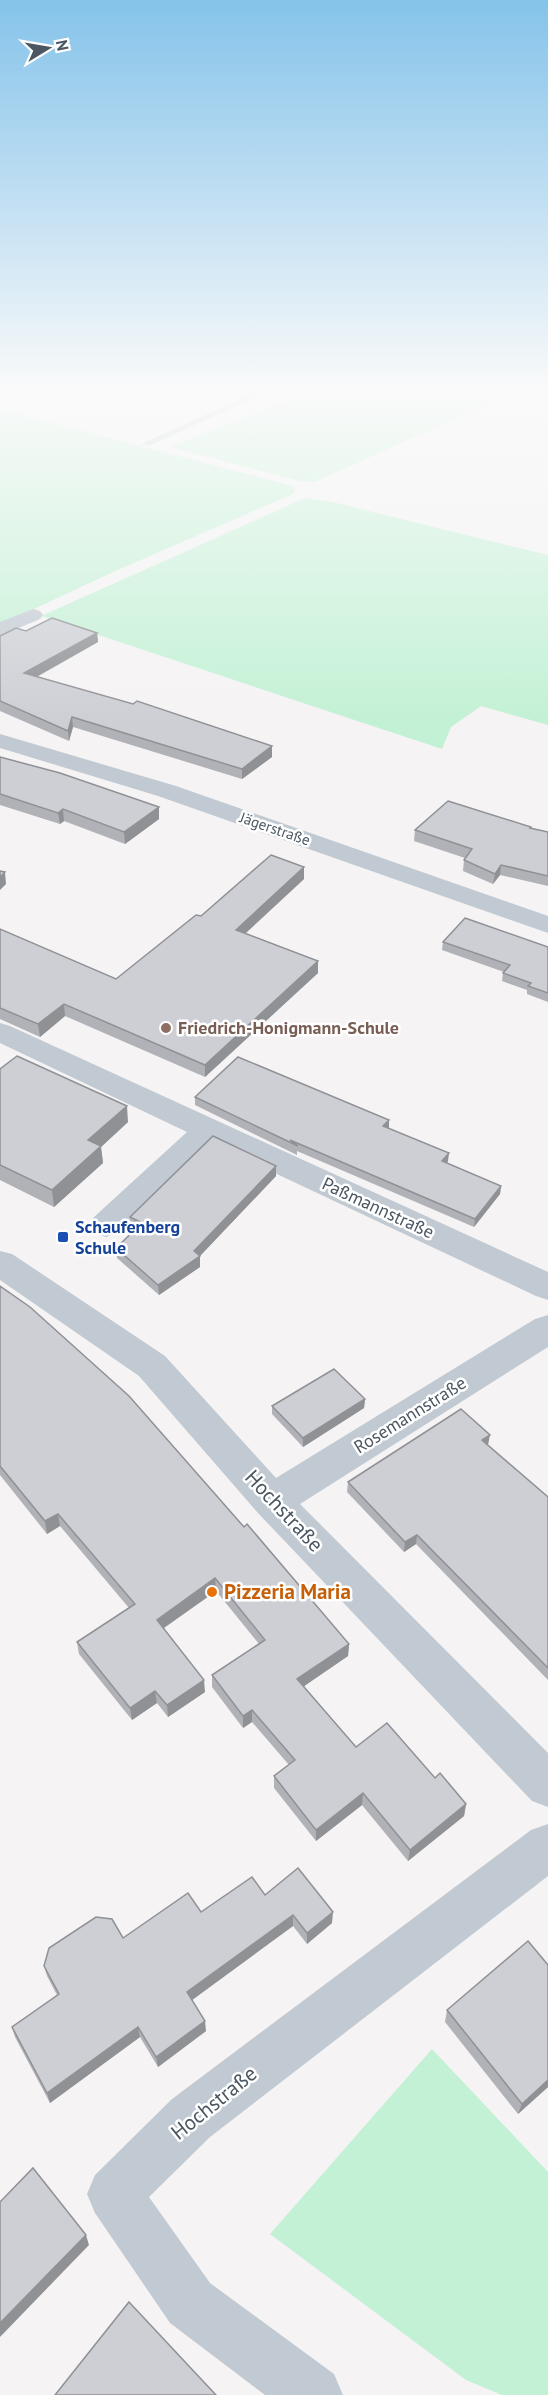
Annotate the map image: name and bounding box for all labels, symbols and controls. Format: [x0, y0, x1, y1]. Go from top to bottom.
north arrow [18, 18, 78, 78]
text: N [52, 38, 74, 52]
street label: Jägerstraße [237, 807, 313, 849]
place label: Friedrich-Honigmann-Schule [178, 1016, 399, 1039]
marker: Friedrich-Honigmann-Schule [159, 1021, 173, 1035]
street label: Paßmannstraße [319, 1172, 438, 1243]
place label: Schaufenberg Schule [75, 1215, 180, 1259]
marker: Schaufenberg Schule [56, 1230, 70, 1244]
street label: Rosemannstraße [349, 1371, 470, 1458]
street label: Hochstraße [239, 1464, 329, 1558]
place label: Pizzeria Maria [224, 1578, 351, 1605]
marker: Pizzeria Maria [205, 1585, 219, 1599]
street label: Hochstraße [165, 2060, 262, 2145]

